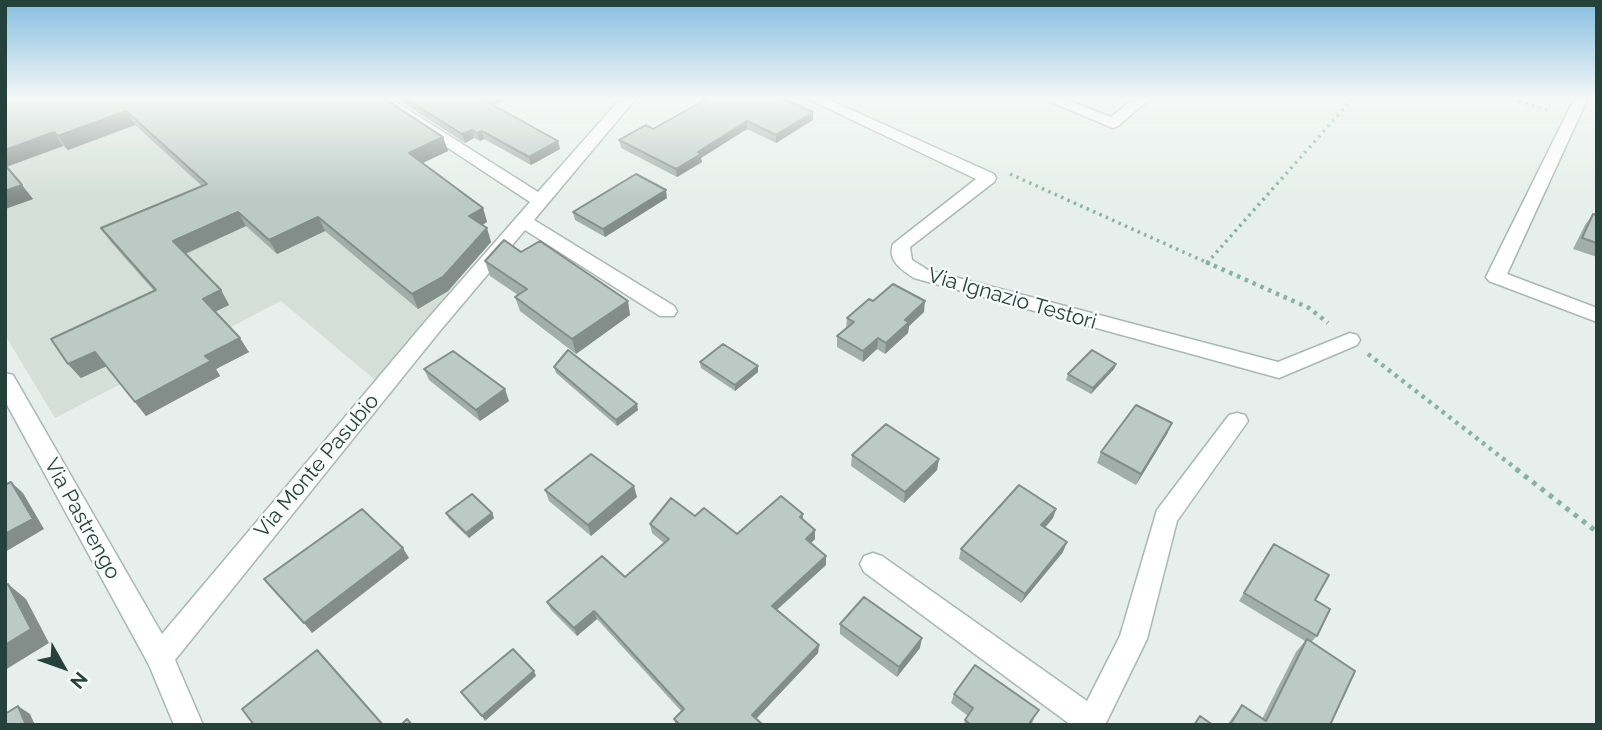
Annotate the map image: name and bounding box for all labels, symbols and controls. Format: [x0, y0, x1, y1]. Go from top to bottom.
street label: Via Ignazio Testori [925, 263, 1099, 335]
street label: Via Monte Pasubio [249, 389, 385, 543]
street label: Via Pastrengo [38, 454, 126, 584]
north arrow [28, 632, 98, 702]
text: N [66, 668, 92, 693]

